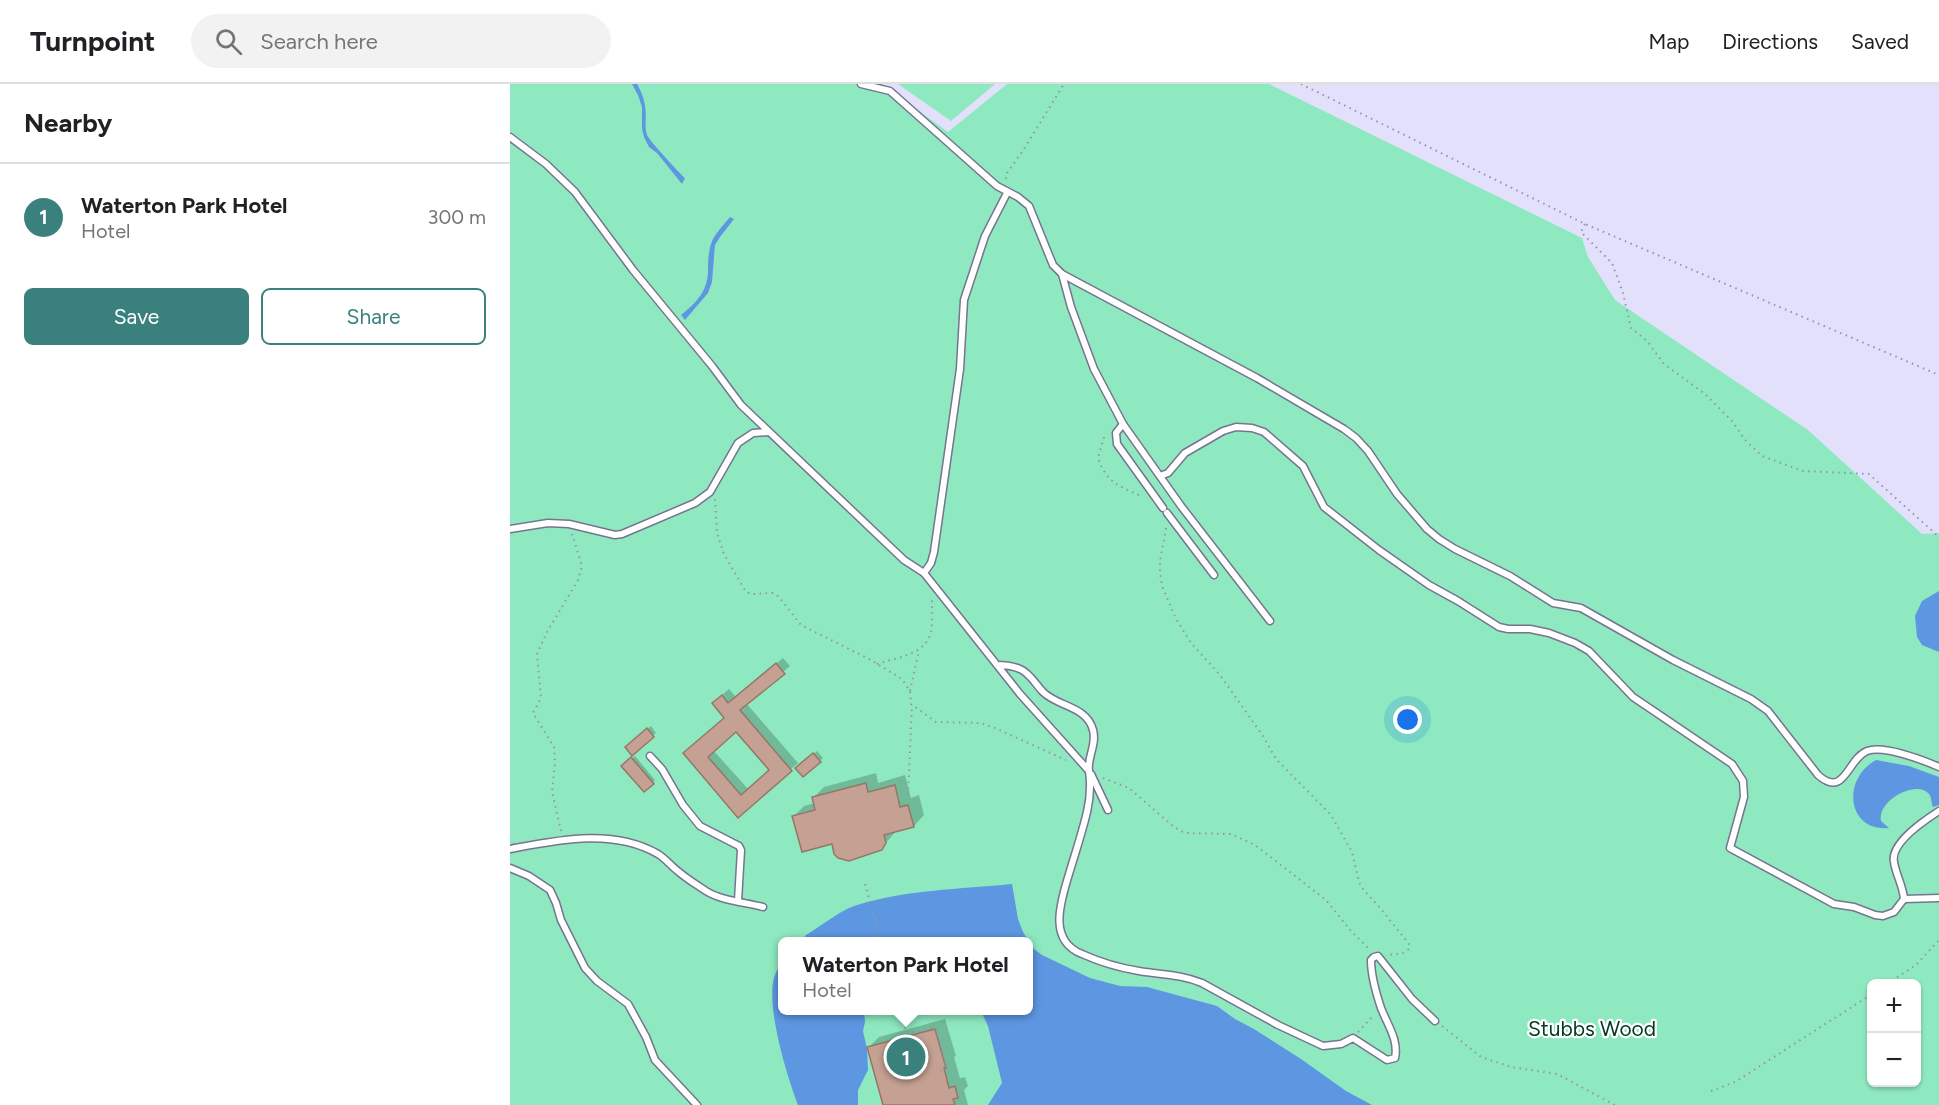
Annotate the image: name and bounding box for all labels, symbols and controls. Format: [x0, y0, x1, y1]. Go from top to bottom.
search box [191, 14, 611, 68]
text: Turnpoint [30, 24, 155, 58]
icon: search [212, 25, 245, 58]
text: Search here [260, 28, 378, 55]
text: Map [1648, 29, 1689, 54]
text: Directions [1722, 29, 1818, 54]
text: Saved [1851, 29, 1909, 54]
text: Nearby [24, 107, 112, 139]
text: Waterton Park Hotel [81, 192, 288, 219]
text: 1 [39, 205, 48, 229]
text: 300 m [428, 205, 486, 229]
text: Hotel [81, 219, 130, 243]
button: Save [24, 288, 249, 345]
button: Share [261, 288, 486, 345]
your location [1393, 705, 1422, 734]
popup [778, 937, 1033, 1015]
text: Waterton Park Hotel [802, 951, 1009, 978]
text: Hotel [802, 978, 852, 1002]
map controls [1867, 979, 1921, 1087]
button: + [1867, 979, 1921, 1033]
park label: Stubbs Wood [1528, 1016, 1656, 1041]
button: − [1867, 1033, 1921, 1087]
pin: 1 [886, 1034, 926, 1080]

